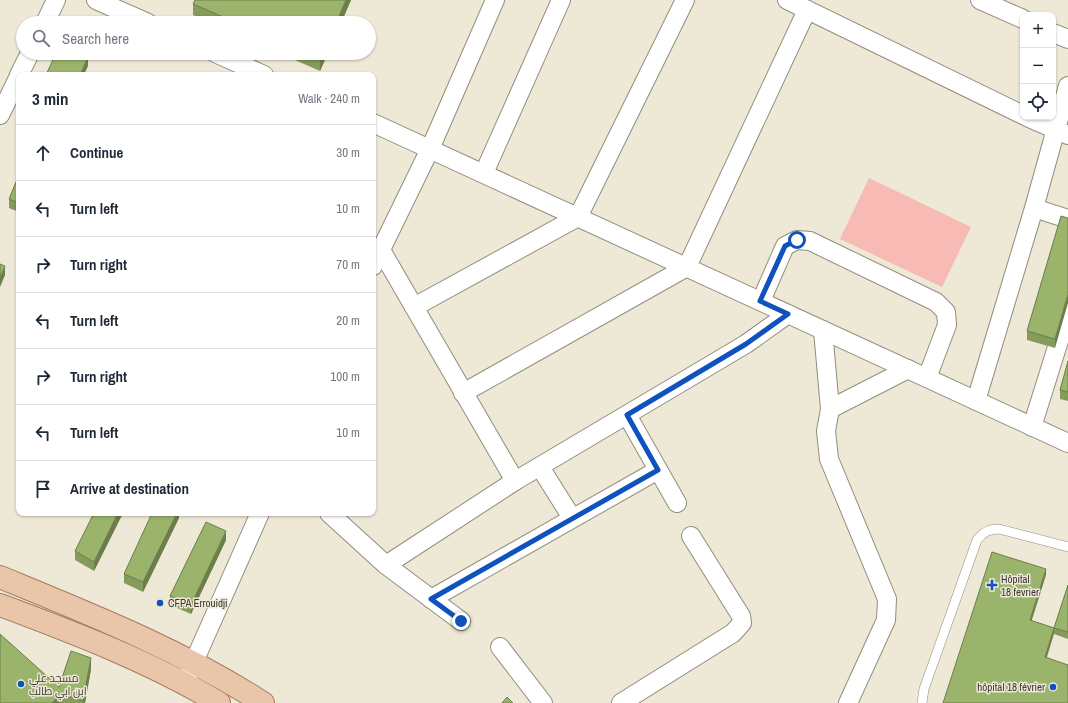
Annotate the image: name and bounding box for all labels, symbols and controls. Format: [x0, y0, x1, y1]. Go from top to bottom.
map controls [1020, 12, 1056, 120]
button: + [1020, 12, 1056, 48]
search box [16, 16, 376, 60]
icon: search [30, 27, 52, 49]
text: Search here [62, 28, 129, 49]
button: − [1020, 48, 1056, 84]
button: locate [1020, 84, 1056, 120]
text: 3 min [32, 87, 68, 110]
text: Walk · 240 m [298, 90, 360, 107]
icon: ahead [32, 142, 54, 164]
text: Continue [70, 142, 123, 163]
text: 30 m [336, 144, 360, 161]
icon: left [32, 198, 54, 220]
text: Turn left [70, 198, 118, 219]
text: 10 m [336, 200, 360, 217]
route start [788, 231, 806, 249]
icon: right [32, 254, 54, 276]
text: Turn right [70, 254, 127, 275]
text: 70 m [336, 256, 360, 273]
icon: left [32, 310, 54, 332]
text: Turn left [70, 310, 118, 331]
text: 20 m [336, 312, 360, 329]
icon: right [32, 366, 54, 388]
text: Turn right [70, 366, 127, 387]
text: 100 m [330, 368, 360, 385]
icon: left [32, 422, 54, 444]
text: Turn left [70, 422, 118, 443]
text: 10 m [336, 424, 360, 441]
icon: arrive [32, 478, 54, 500]
text: Arrive at destination [70, 478, 189, 499]
place label: Hôpital 18 fevrier [1001, 572, 1039, 599]
marker: Hôpital 18 fevrier [986, 579, 998, 591]
place label: CFPA Errouidji [168, 596, 228, 610]
marker: CFPA Errouidji [155, 598, 165, 608]
route end [452, 612, 470, 630]
place label: مسجد علي ابن ابي طالب [29, 671, 87, 700]
marker: مسجد علي ابن ابي طالب [16, 679, 26, 689]
place label: hôpital 18 février [977, 680, 1045, 694]
marker: hôpital 18 février [1048, 682, 1058, 692]

